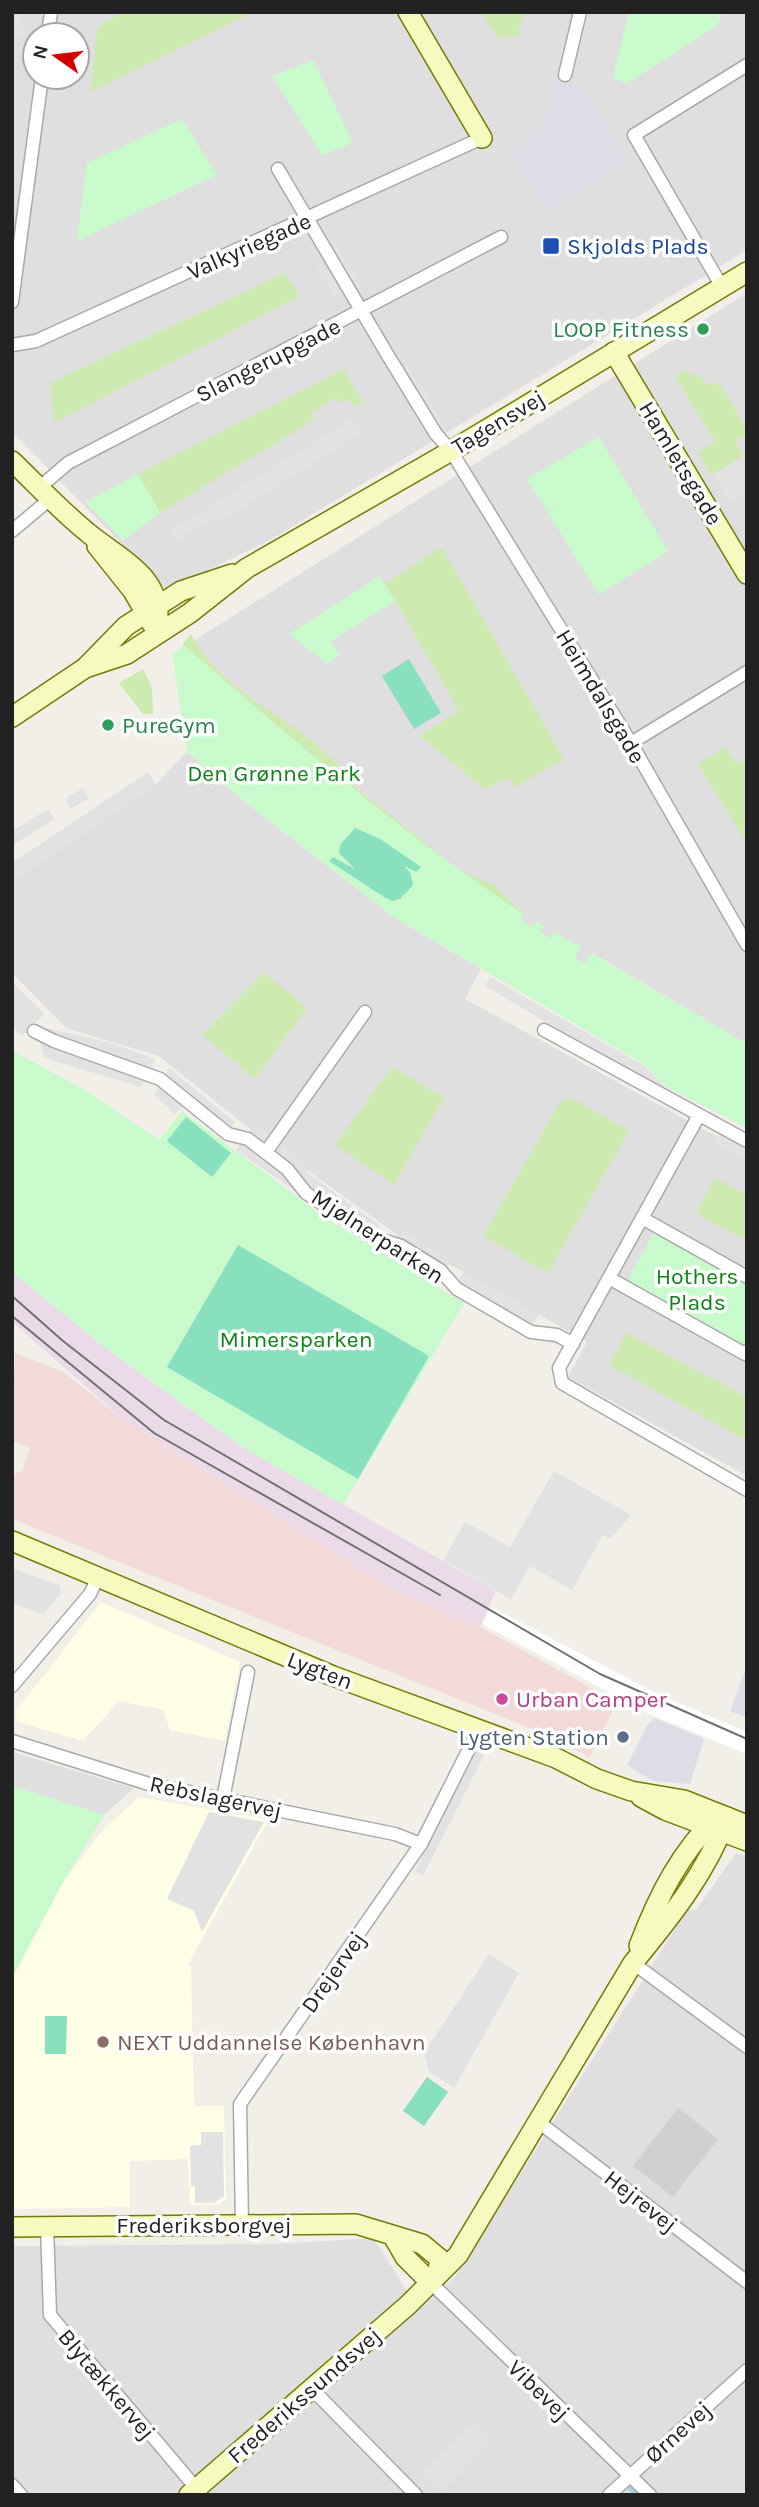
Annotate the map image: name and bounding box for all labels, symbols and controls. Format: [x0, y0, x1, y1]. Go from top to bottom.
north arrow [21, 21, 91, 91]
text: N [28, 43, 53, 61]
street label: Valkyriegade [183, 207, 315, 286]
place label: Skjolds Plads [567, 233, 709, 260]
marker: Skjolds Plads [541, 236, 561, 256]
street label: Slangerupgade [192, 312, 345, 408]
place label: LOOP Fitness [553, 316, 689, 343]
marker: LOOP Fitness [695, 321, 711, 337]
street label: Tagensvej [447, 384, 550, 461]
street label: Hamletsgade [633, 396, 728, 530]
street label: Heimdalsgade [550, 624, 651, 768]
place label: PureGym [122, 712, 216, 739]
marker: PureGym [100, 717, 116, 733]
park label: Den Grønne Park [187, 760, 361, 787]
street label: Mjølnerparken [306, 1183, 449, 1289]
park label: Hothers Plads [656, 1263, 738, 1316]
park label: Mimersparken [219, 1326, 373, 1353]
street label: Lygten [283, 1646, 356, 1695]
place label: Urban Camper [516, 1686, 667, 1713]
marker: Urban Camper [494, 1691, 510, 1707]
place label: Lygten Station [458, 1724, 609, 1751]
marker: Lygten Station [615, 1729, 631, 1745]
street label: Rebslagervej [147, 1770, 284, 1825]
street label: Drejervej [296, 1926, 371, 2018]
place label: NEXT Uddannelse København [117, 2029, 426, 2056]
marker: NEXT Uddannelse København [95, 2034, 111, 2050]
street label: Hejrevej [599, 2165, 683, 2238]
street label: Frederiksborgvej [116, 2212, 292, 2239]
street label: Frederikssundsvej [222, 2322, 386, 2469]
street label: Blytækkervej [53, 2323, 161, 2445]
street label: Vibevej [502, 2354, 575, 2426]
street label: Ørnevej [640, 2396, 717, 2469]

